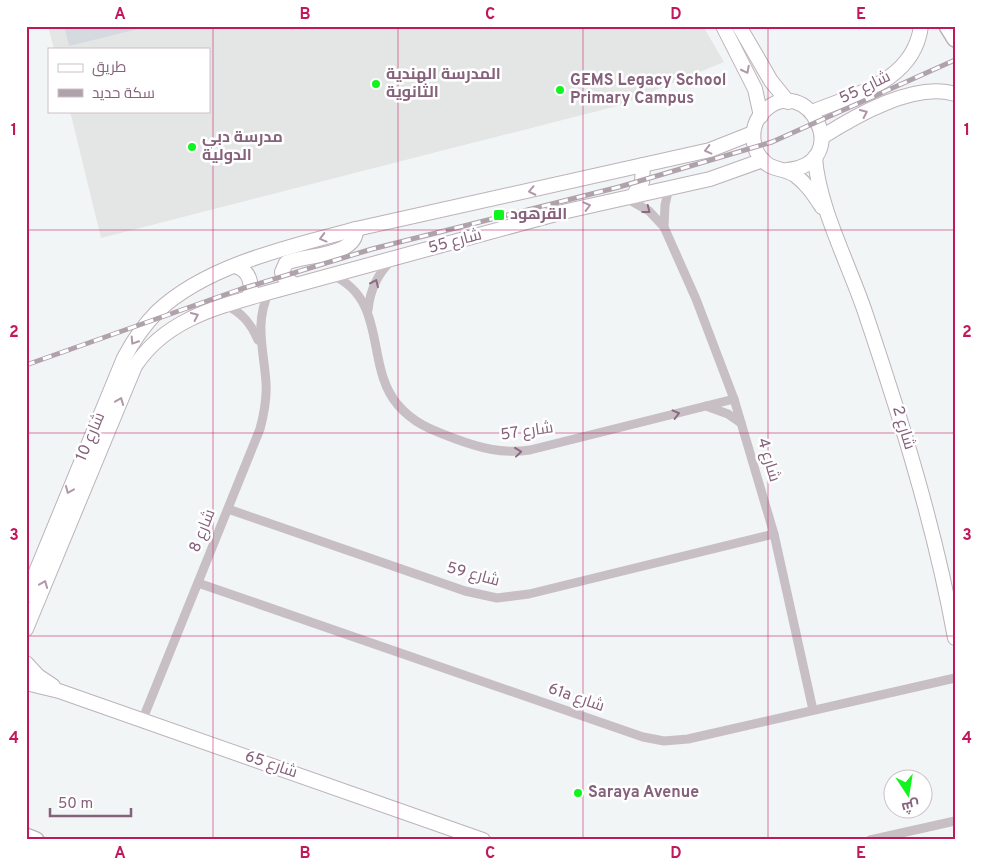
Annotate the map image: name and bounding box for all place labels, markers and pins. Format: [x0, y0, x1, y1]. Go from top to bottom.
place label: المدرسة الهندية الثانوية [386, 65, 501, 103]
place label: GEMS Legacy School Primary Campus [570, 71, 726, 109]
marker: المدرسة الهندية الثانوية [370, 78, 382, 90]
marker: GEMS Legacy School Primary Campus [554, 84, 566, 96]
place label: مدرسة دبي الدولية [202, 128, 283, 166]
marker: مدرسة دبي الدولية [186, 141, 198, 153]
place label: القرهود [510, 205, 567, 225]
marker: القرهود [492, 208, 506, 222]
place label: Saraya Avenue [588, 783, 699, 803]
marker: Saraya Avenue [572, 787, 584, 799]

